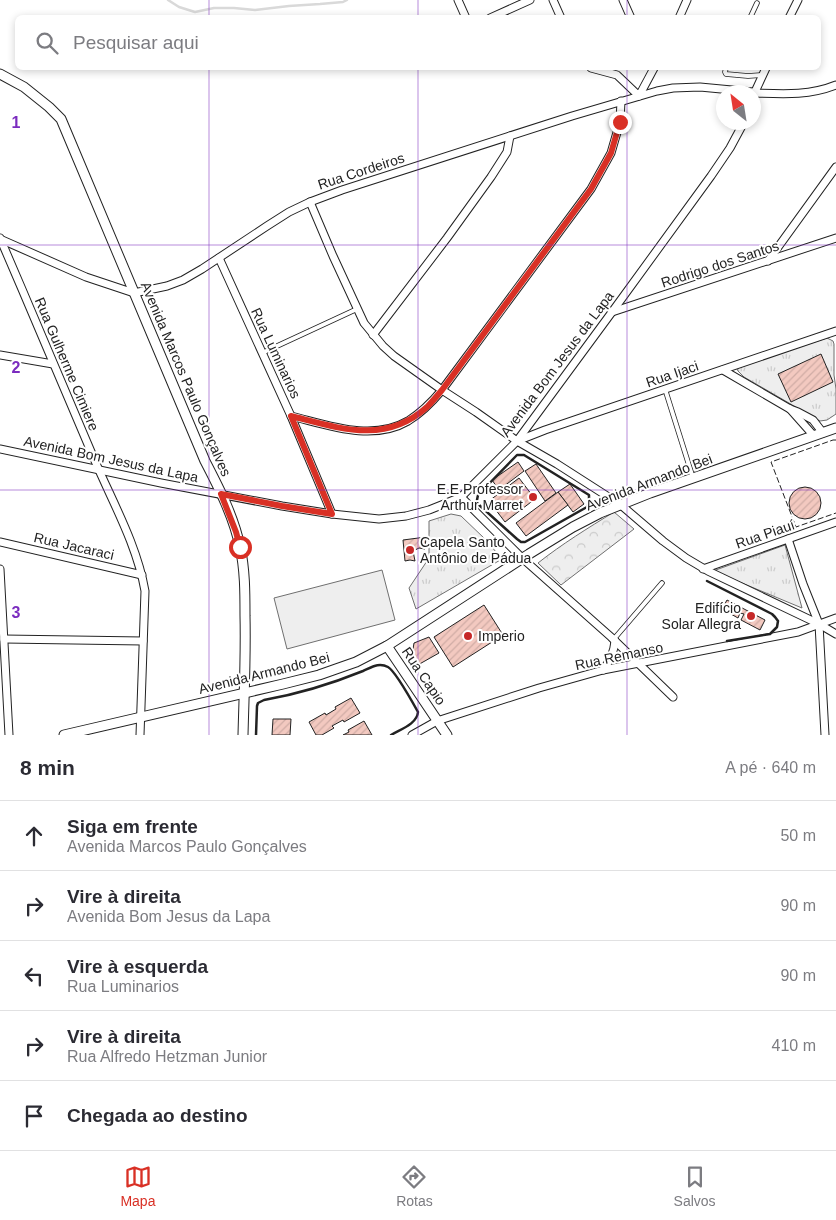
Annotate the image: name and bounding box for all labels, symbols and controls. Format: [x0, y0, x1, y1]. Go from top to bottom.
search box [15, 15, 821, 70]
icon: search [33, 29, 61, 57]
text: Pesquisar aqui [73, 32, 199, 53]
north arrow [716, 85, 761, 130]
route end [609, 111, 632, 134]
text: 1 [12, 114, 21, 131]
street label: Rua Cordeiros [316, 149, 406, 193]
street label: Rodrigo dos Santos [659, 237, 781, 291]
street label: Avenida Marcos Paulo Gonçalves [138, 279, 234, 479]
street label: Avenida Bom Jesus da Lapa [497, 288, 617, 440]
street label: Rua Gulherme Cimiere [32, 295, 102, 433]
street label: Rua Luminarios [248, 305, 304, 401]
street label: Rua Ijaci [644, 358, 700, 390]
text: 2 [12, 359, 21, 376]
street label: Avenida Bom Jesus da Lapa [22, 433, 200, 485]
street label: Avenida Armando Bei [583, 450, 715, 514]
place label: E.E Professor Arthur Marret [437, 481, 523, 513]
marker: E.E Professor Arthur Marret [527, 491, 539, 503]
street label: Rua Piauí [733, 516, 797, 552]
street label: Rua Jacaraci [32, 529, 116, 563]
place label: Capela Santo Antônio de Pádua [420, 534, 532, 566]
route start [229, 536, 252, 559]
marker: Capela Santo Antônio de Pádua [404, 544, 416, 556]
place label: Edifício Solar Allegra [662, 600, 741, 632]
text: 3 [12, 604, 21, 621]
marker: Edifício Solar Allegra [745, 610, 757, 622]
place label: Imperio [478, 628, 525, 644]
marker: Imperio [462, 630, 474, 642]
street label: Rua Remanso [574, 639, 665, 673]
street label: Rua Capio [399, 644, 449, 708]
street label: Avenida Armando Bei [197, 649, 331, 697]
text: 8 min [20, 756, 75, 779]
text: A pé · 640 m [725, 759, 816, 776]
text: Siga em frente [67, 816, 198, 837]
icon: ahead [20, 822, 48, 850]
text: 50 m [780, 827, 816, 844]
text: Avenida Marcos Paulo Gonçalves [67, 838, 307, 855]
text: Vire à direita [67, 886, 181, 907]
icon: right [20, 892, 48, 920]
text: 90 m [780, 897, 816, 914]
text: Avenida Bom Jesus da Lapa [67, 908, 270, 925]
text: Vire à esquerda [67, 956, 208, 977]
icon: left [20, 962, 48, 990]
text: 90 m [780, 967, 816, 984]
text: Rua Luminarios [67, 978, 179, 995]
text: Vire à direita [67, 1026, 181, 1047]
icon: right [20, 1032, 48, 1060]
text: 410 m [772, 1037, 816, 1054]
text: Rua Alfredo Hetzman Junior [67, 1048, 267, 1065]
icon: arrive [20, 1102, 48, 1130]
text: Chegada ao destino [67, 1105, 248, 1126]
tab: Mapa [120, 1163, 155, 1209]
tab: Rotas [396, 1163, 433, 1209]
tab: Salvos [674, 1163, 716, 1209]

